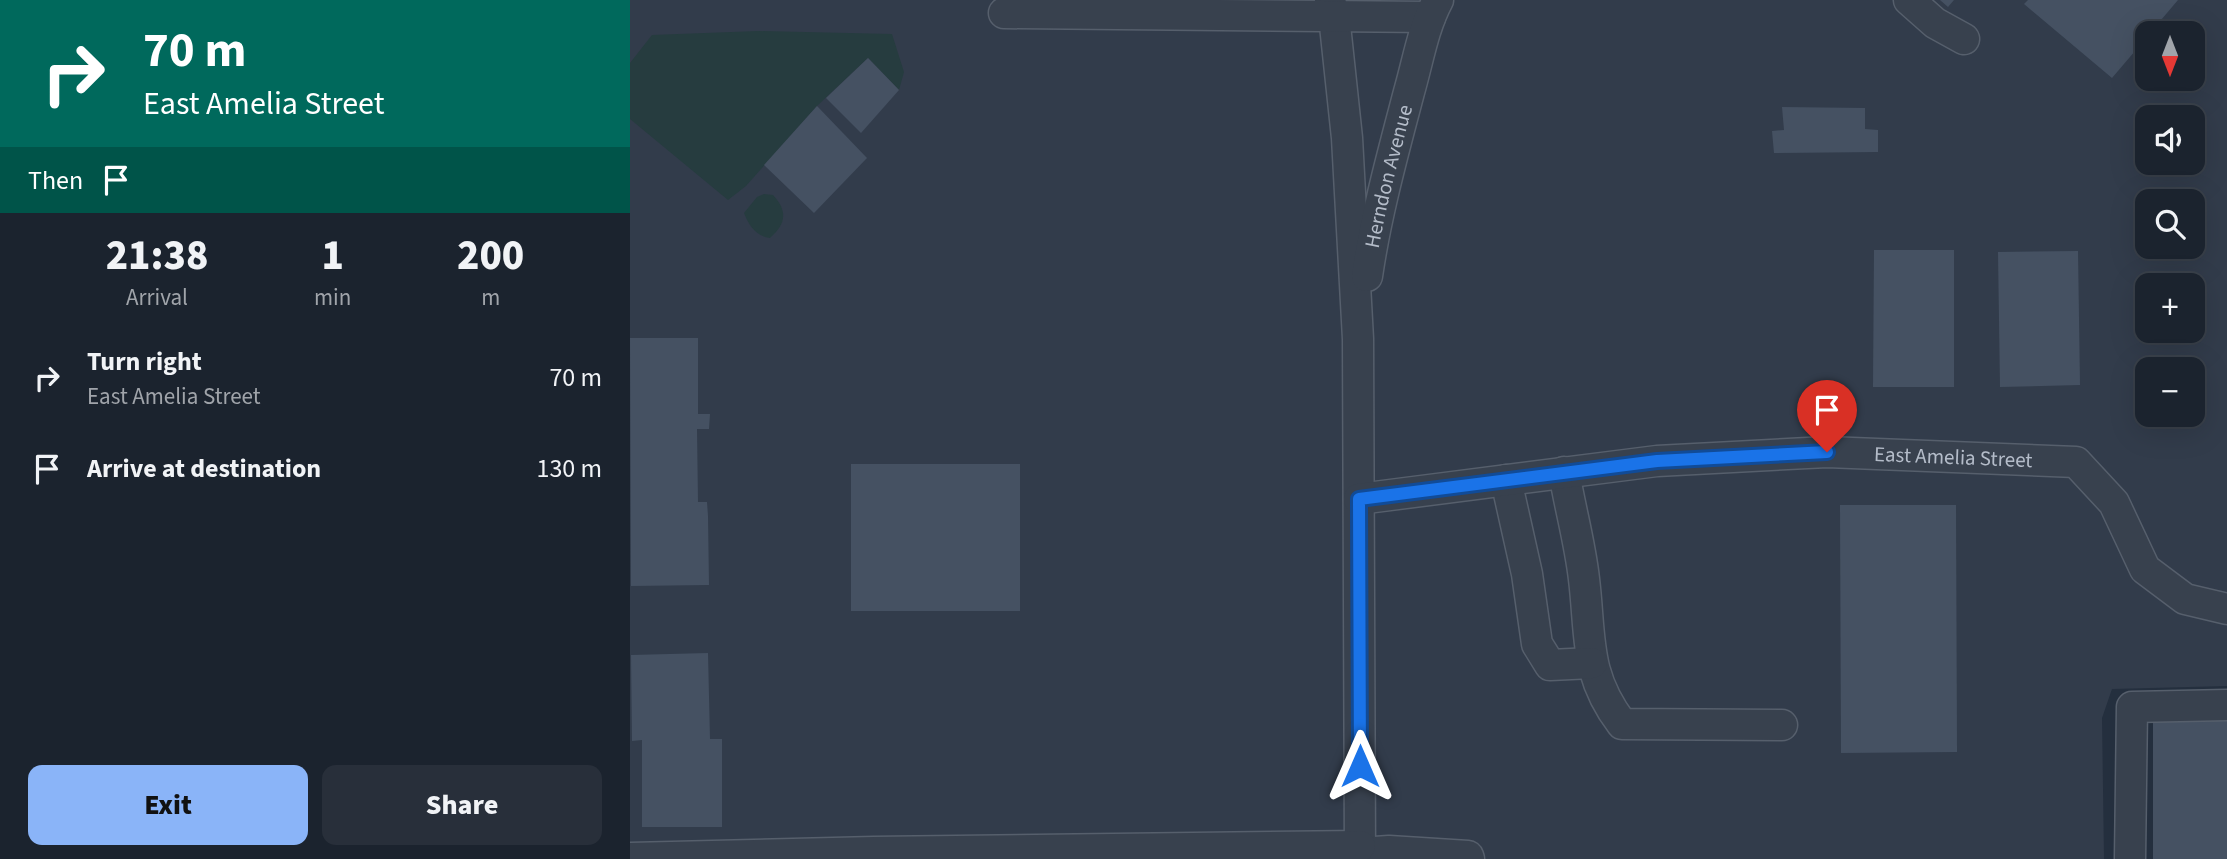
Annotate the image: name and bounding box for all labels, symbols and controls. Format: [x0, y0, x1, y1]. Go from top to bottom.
text: 70 m [143, 16, 247, 86]
north arrow [2135, 21, 2205, 91]
map controls [2135, 21, 2205, 427]
icon: right [28, 28, 119, 119]
text: East Amelia Street [143, 81, 384, 127]
street label: Herndon Avenue [1357, 101, 1420, 250]
button: sound [2135, 105, 2205, 175]
icon: arrive [97, 161, 135, 199]
text: Then [28, 162, 83, 199]
button: search [2135, 189, 2205, 259]
text: 21:38 [106, 226, 208, 286]
text: 1 [321, 226, 344, 286]
text: 200 [457, 226, 524, 286]
button: + [2135, 273, 2205, 343]
text: Arrival [126, 281, 188, 314]
text: min [314, 281, 351, 314]
text: m [481, 281, 500, 314]
text: Turn right [87, 343, 202, 380]
button: − [2135, 357, 2205, 427]
icon: right [28, 359, 66, 397]
text: 70 m [549, 359, 602, 396]
text: East Amelia Street [87, 380, 261, 413]
pin [1797, 380, 1857, 452]
icon: arrive [1808, 391, 1846, 429]
street label: East Amelia Street [1873, 439, 2033, 475]
icon: arrive [28, 450, 66, 488]
text: Arrive at destination [87, 450, 321, 487]
text: 130 m [536, 450, 602, 487]
position arrow [1323, 729, 1397, 803]
button: Exit [28, 765, 308, 845]
button: Share [322, 765, 602, 845]

